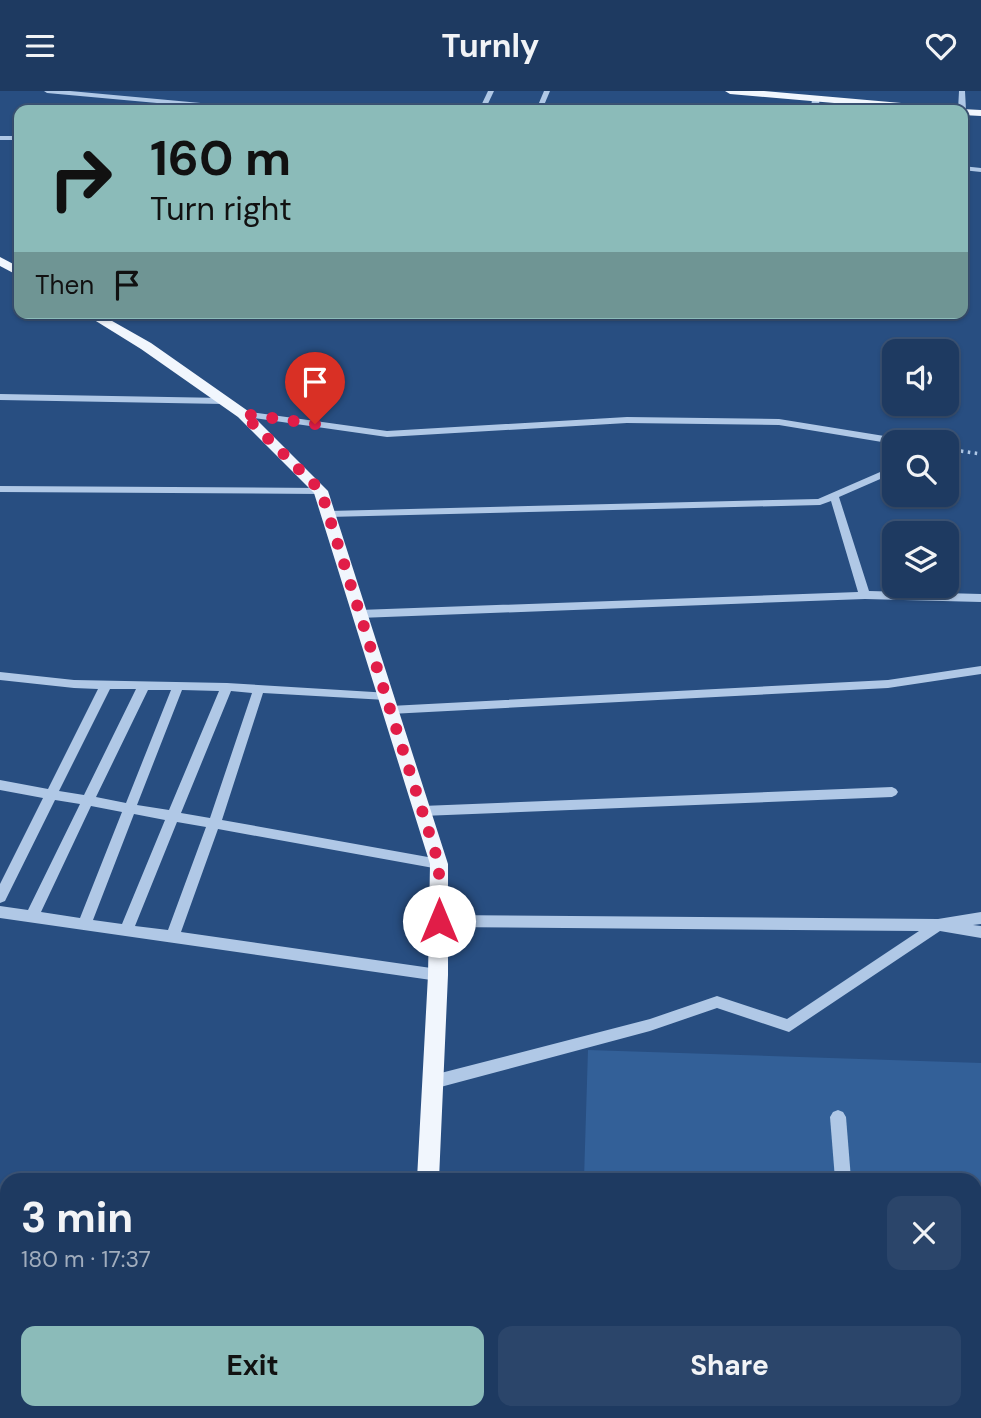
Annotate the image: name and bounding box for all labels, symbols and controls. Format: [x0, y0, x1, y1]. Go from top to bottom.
text: Turnly [442, 25, 539, 67]
icon: menu [21, 27, 59, 65]
icon: heart [922, 27, 960, 65]
text: 160 m [150, 126, 291, 190]
icon: right [35, 133, 126, 224]
text: Turn right [150, 188, 292, 230]
icon: arrive [108, 266, 146, 304]
text: Then [35, 268, 94, 302]
map controls [882, 339, 959, 598]
button: sound [882, 339, 959, 416]
pin [285, 352, 345, 424]
icon: arrive [296, 363, 334, 401]
button: search [882, 430, 959, 507]
button: layers [882, 521, 959, 598]
position arrow [402, 884, 476, 958]
text: 3 min [21, 1190, 133, 1245]
button: close [887, 1196, 961, 1270]
text: 180 m · 17:37 [21, 1244, 151, 1274]
button: Exit [21, 1326, 484, 1406]
button: Share [498, 1326, 961, 1406]

